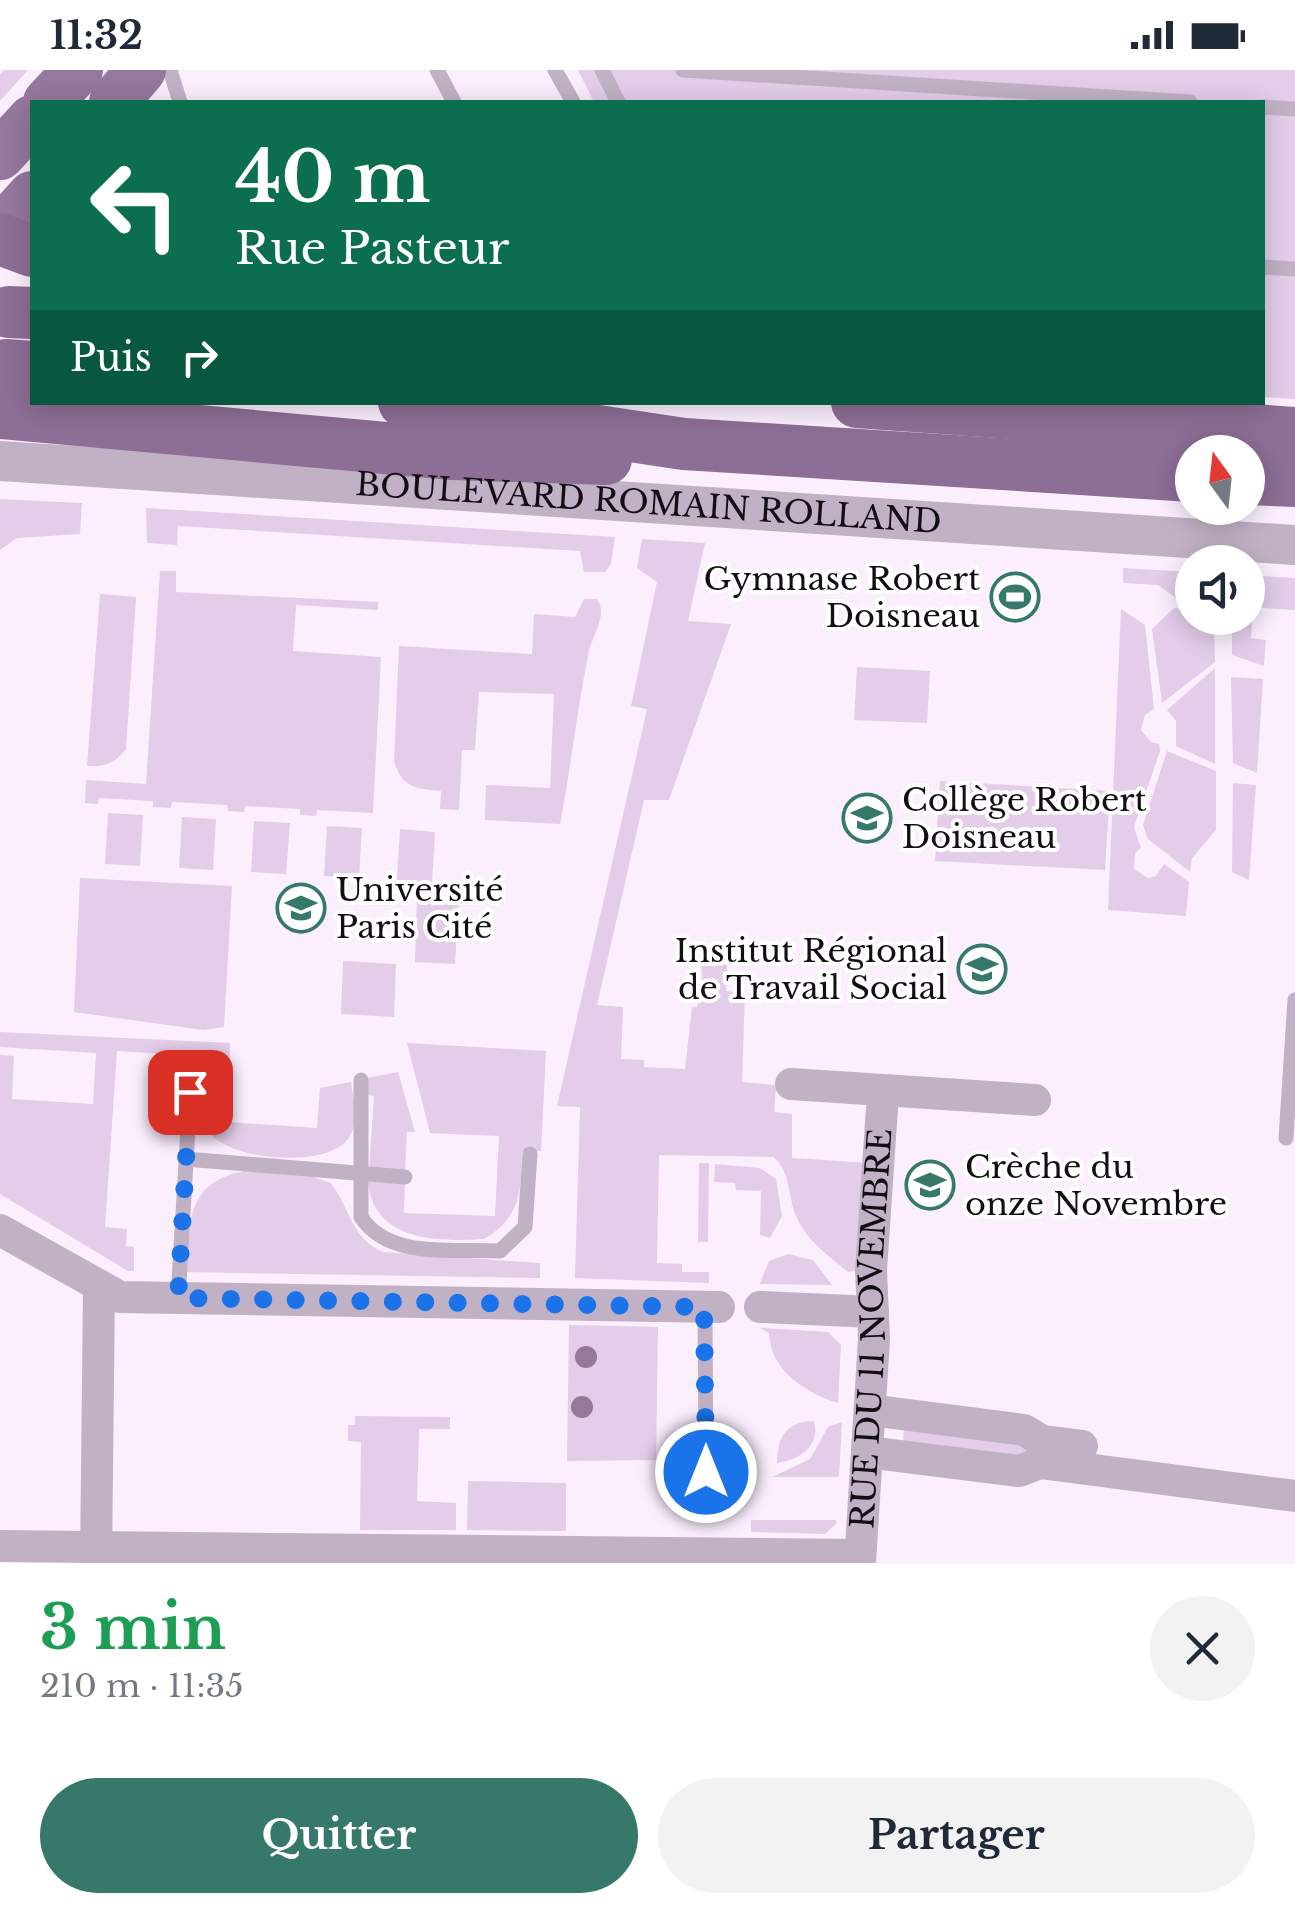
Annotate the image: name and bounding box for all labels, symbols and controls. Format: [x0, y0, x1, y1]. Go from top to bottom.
text: 11:32 [50, 12, 143, 59]
text: 40 m [235, 134, 430, 221]
icon: left [70, 140, 200, 270]
text: Rue Pasteur [235, 220, 509, 276]
icon: right [172, 330, 227, 385]
text: Puis [70, 334, 152, 381]
north arrow [1175, 435, 1265, 525]
map controls [1175, 435, 1265, 635]
street label: BOULEVARD ROMAIN ROLLAND [355, 464, 943, 542]
button: sound [1175, 545, 1265, 635]
place label: Gymnase Robert Doisneau [703, 559, 980, 636]
sports icon: Gymnase Robert Doisneau [989, 571, 1041, 623]
place label: Collège Robert Doisneau [902, 780, 1147, 857]
school or university icon: Collège Robert Doisneau [841, 792, 893, 844]
place label: Université Paris Cité [336, 870, 504, 947]
school or university icon: Université Paris Cité [275, 882, 327, 934]
place label: Institut Régional de Travail Social [675, 931, 947, 1008]
school or university icon: Institut Régional de Travail Social [956, 943, 1008, 995]
pin [148, 1050, 233, 1135]
icon: arrive [163, 1065, 218, 1120]
street label: RUE DU 11 NOVEMBRE [842, 1127, 901, 1530]
place label: Crèche du onze Novembre [965, 1147, 1227, 1224]
school or university icon: Crèche du onze Novembre [904, 1159, 956, 1211]
position arrow [654, 1420, 758, 1524]
text: 3 min [40, 1591, 226, 1665]
button: close [1150, 1596, 1255, 1701]
text: 210 m · 11:35 [40, 1666, 243, 1706]
button: Quitter [40, 1778, 638, 1893]
button: Partager [658, 1778, 1255, 1893]

